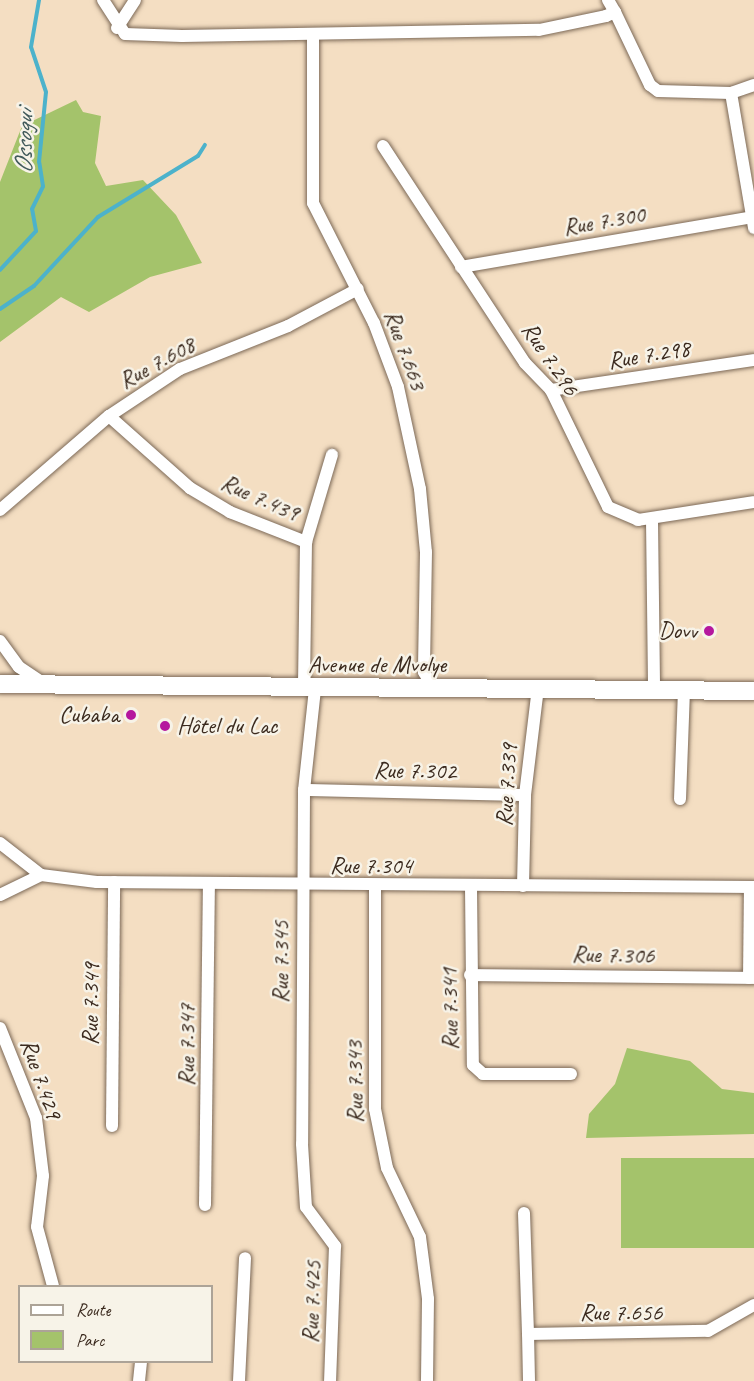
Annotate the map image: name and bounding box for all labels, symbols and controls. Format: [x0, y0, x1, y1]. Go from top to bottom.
water label: Ossogui [8, 110, 40, 174]
street label: Rue 7.300 [561, 200, 647, 242]
street label: Rue 7.663 [377, 306, 433, 394]
street label: Rue 7.296 [515, 317, 585, 401]
street label: Rue 7.608 [114, 330, 200, 396]
street label: Rue 7.298 [606, 334, 692, 376]
street label: Rue 7.439 [216, 468, 304, 528]
place label: Dovv [658, 617, 697, 645]
marker: Dovv [702, 624, 716, 638]
street label: Avenue de Mvolye [308, 651, 446, 679]
place label: Cubaba [59, 701, 119, 729]
marker: Cubaba [124, 708, 138, 722]
place label: Hôtel du Lac [177, 712, 278, 740]
marker: Hôtel du Lac [158, 719, 172, 733]
street label: Rue 7.339 [490, 743, 524, 827]
street label: Rue 7.302 [373, 756, 457, 786]
street label: Rue 7.304 [330, 852, 412, 880]
street label: Rue 7.345 [267, 921, 295, 1003]
street label: Rue 7.306 [571, 940, 655, 970]
street label: Rue 7.349 [76, 962, 106, 1046]
street label: Rue 7.341 [435, 967, 465, 1051]
street label: Rue 7.347 [173, 1004, 201, 1086]
street label: Rue 7.429 [14, 1035, 68, 1123]
street label: Rue 7.343 [340, 1040, 370, 1124]
street label: Rue 7.425 [296, 1260, 328, 1344]
legend [18, 1285, 213, 1363]
text: Route [76, 1299, 110, 1321]
street label: Rue 7.656 [580, 1299, 662, 1327]
text: Parc [76, 1329, 104, 1351]

